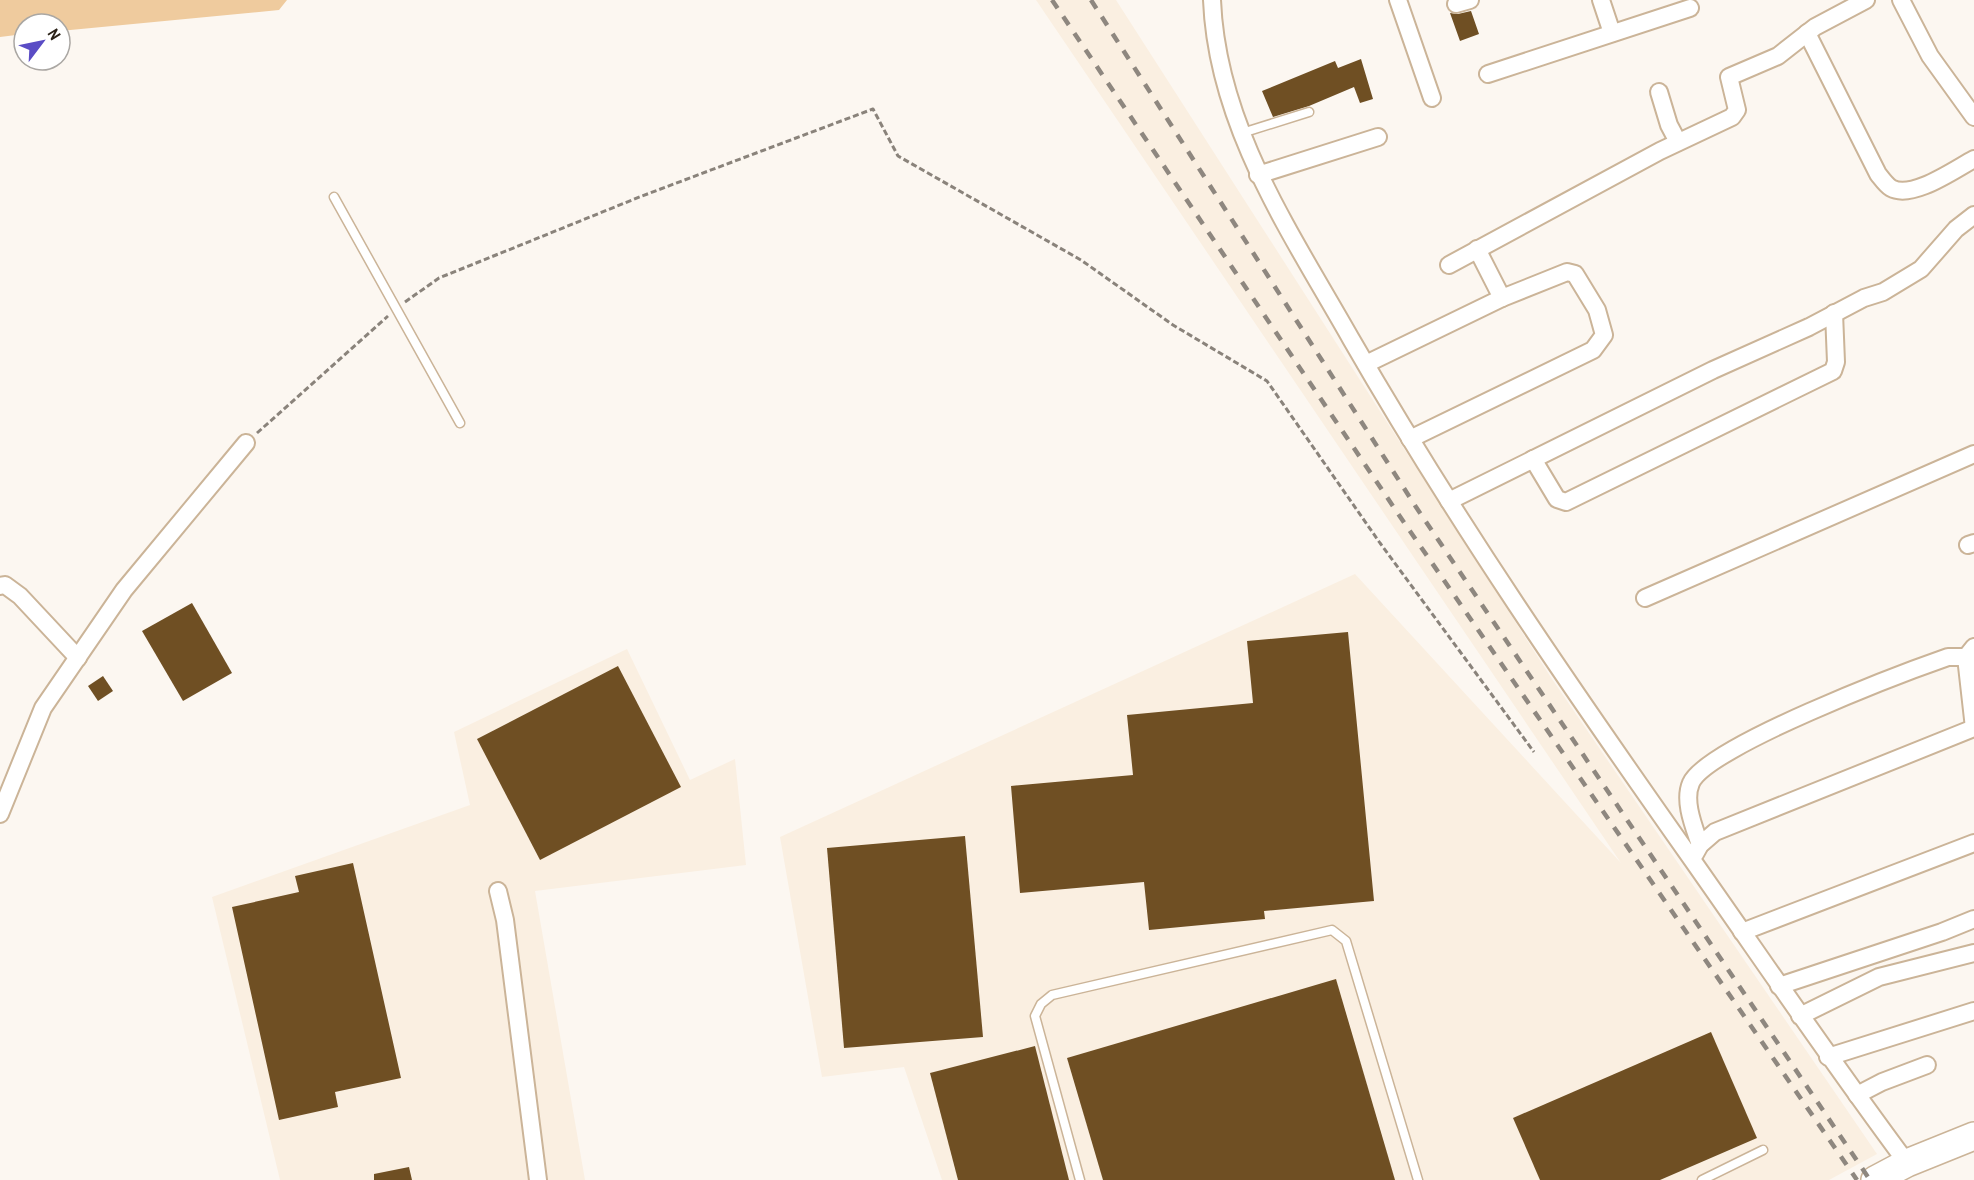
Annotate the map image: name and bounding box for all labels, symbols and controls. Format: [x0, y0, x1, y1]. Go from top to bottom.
north arrow [12, 12, 72, 72]
text: N [43, 24, 67, 44]

